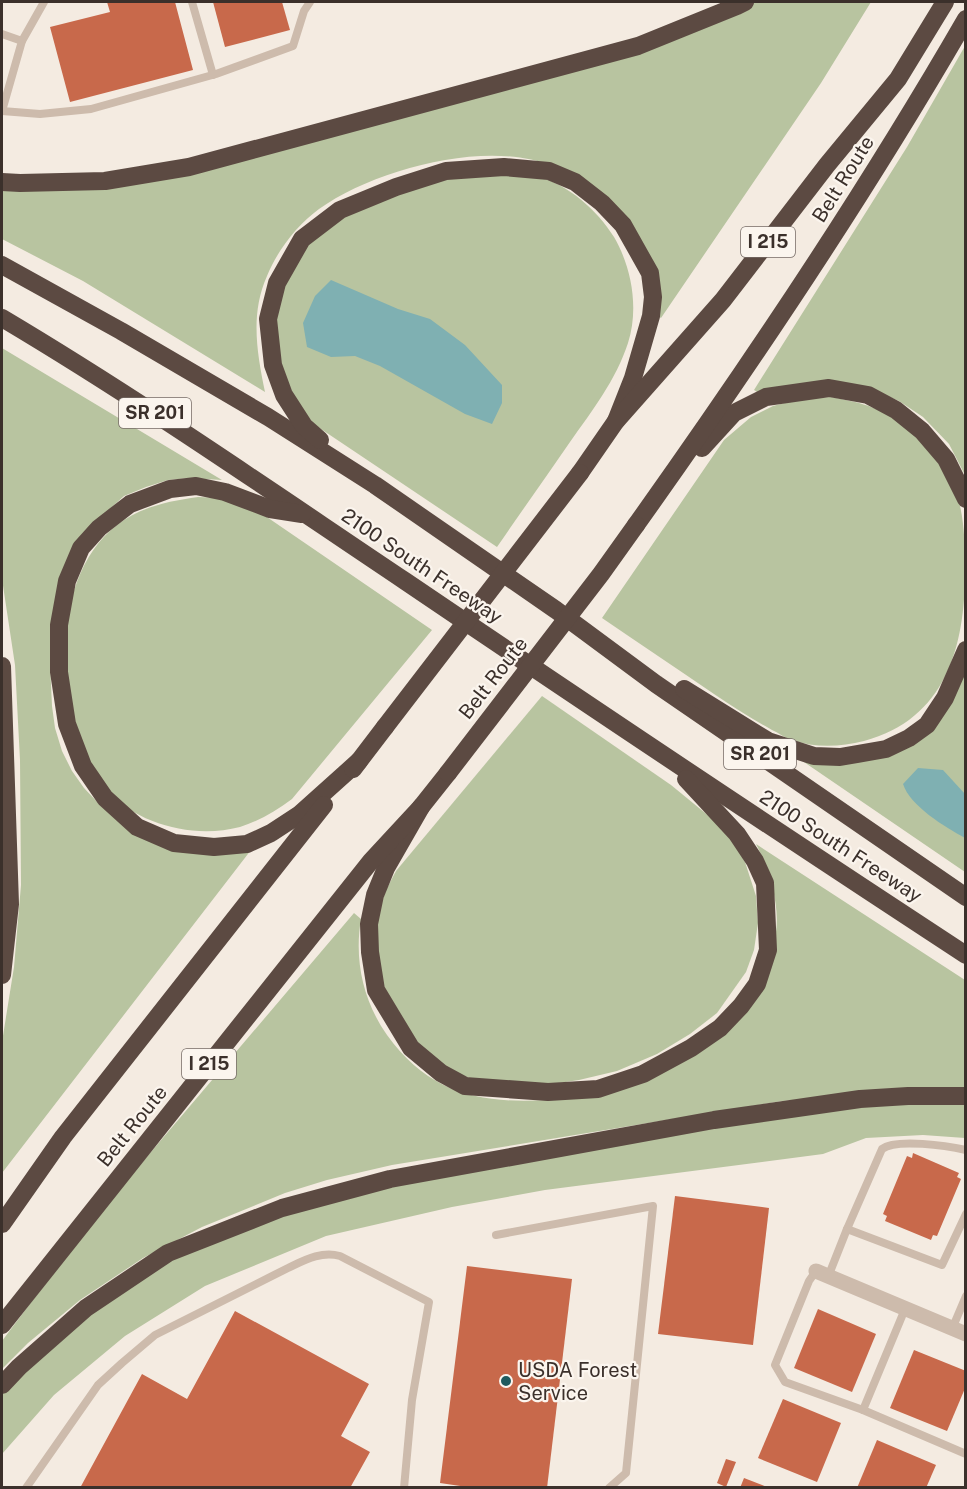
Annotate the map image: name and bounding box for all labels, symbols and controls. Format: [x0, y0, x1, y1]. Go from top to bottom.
street label: Belt Route [807, 131, 879, 227]
road number: I 215 [741, 227, 795, 257]
road number: SR 201 [119, 398, 191, 428]
street label: 2100 South Freeway [337, 503, 507, 629]
street label: Belt Route [453, 632, 533, 724]
road number: SR 201 [724, 739, 796, 769]
street label: 2100 South Freeway [755, 785, 927, 908]
road number: I 215 [182, 1049, 236, 1079]
street label: Belt Route [92, 1080, 172, 1172]
place label: USDA Forest Service [518, 1358, 637, 1405]
marker: USDA Forest Service [499, 1374, 513, 1388]

